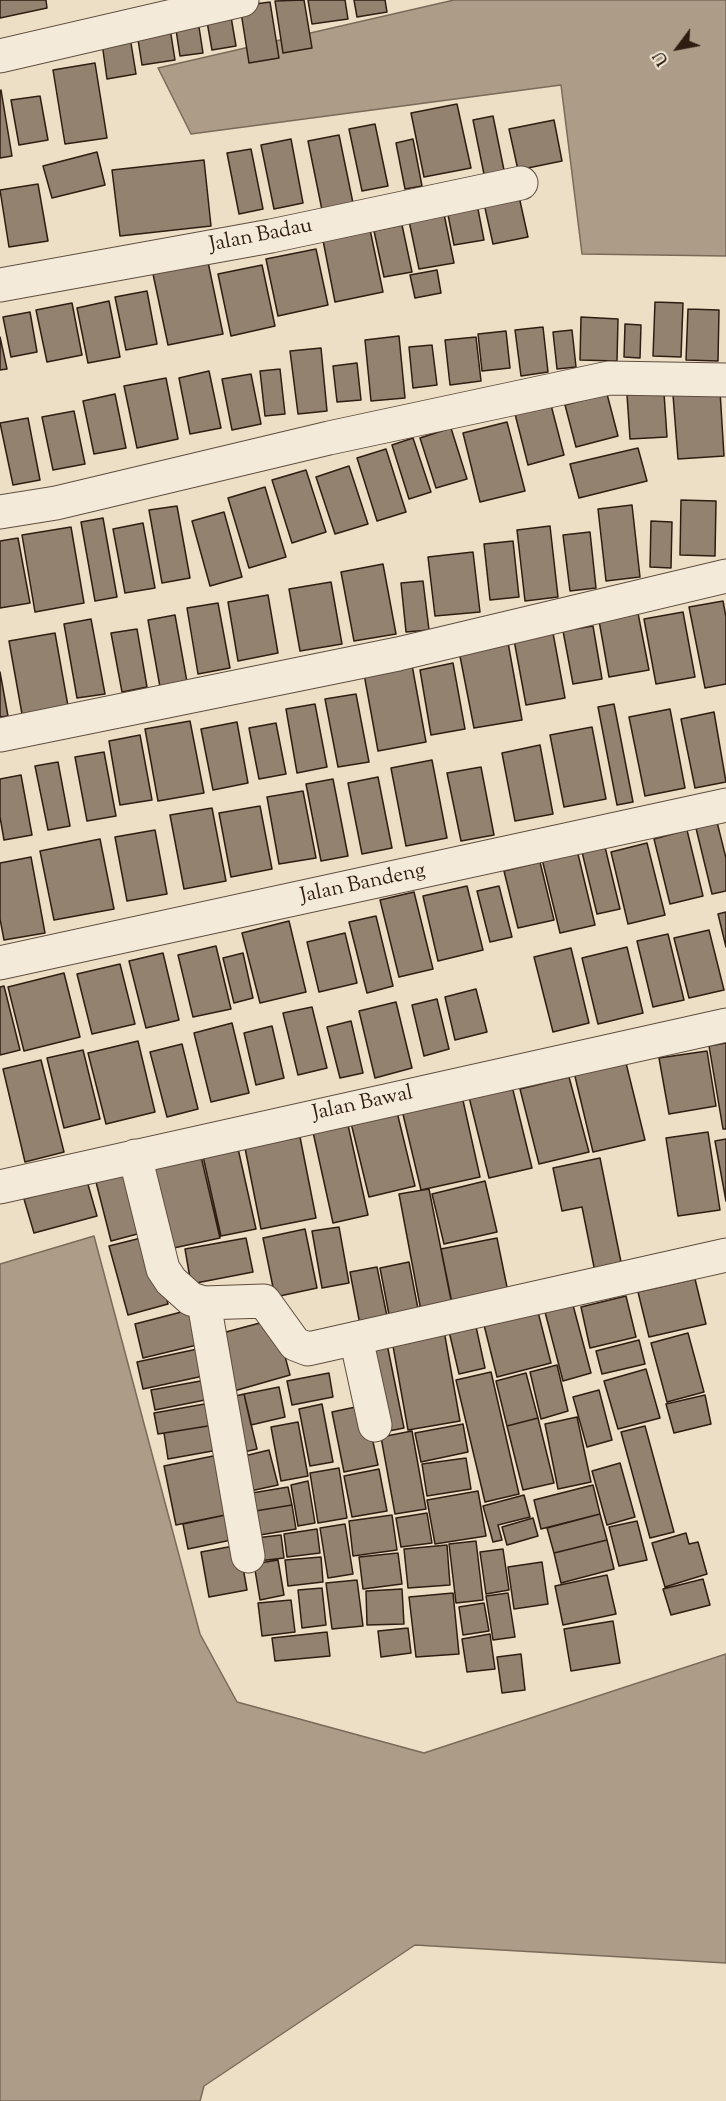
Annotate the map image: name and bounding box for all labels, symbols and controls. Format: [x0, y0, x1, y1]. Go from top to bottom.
north arrow [648, 18, 708, 78]
text: U [649, 46, 676, 69]
street label: Jalan Badau [207, 215, 315, 259]
street label: Jalan Bandeng [298, 859, 428, 911]
street label: Jalan Bawal [310, 1082, 416, 1128]

